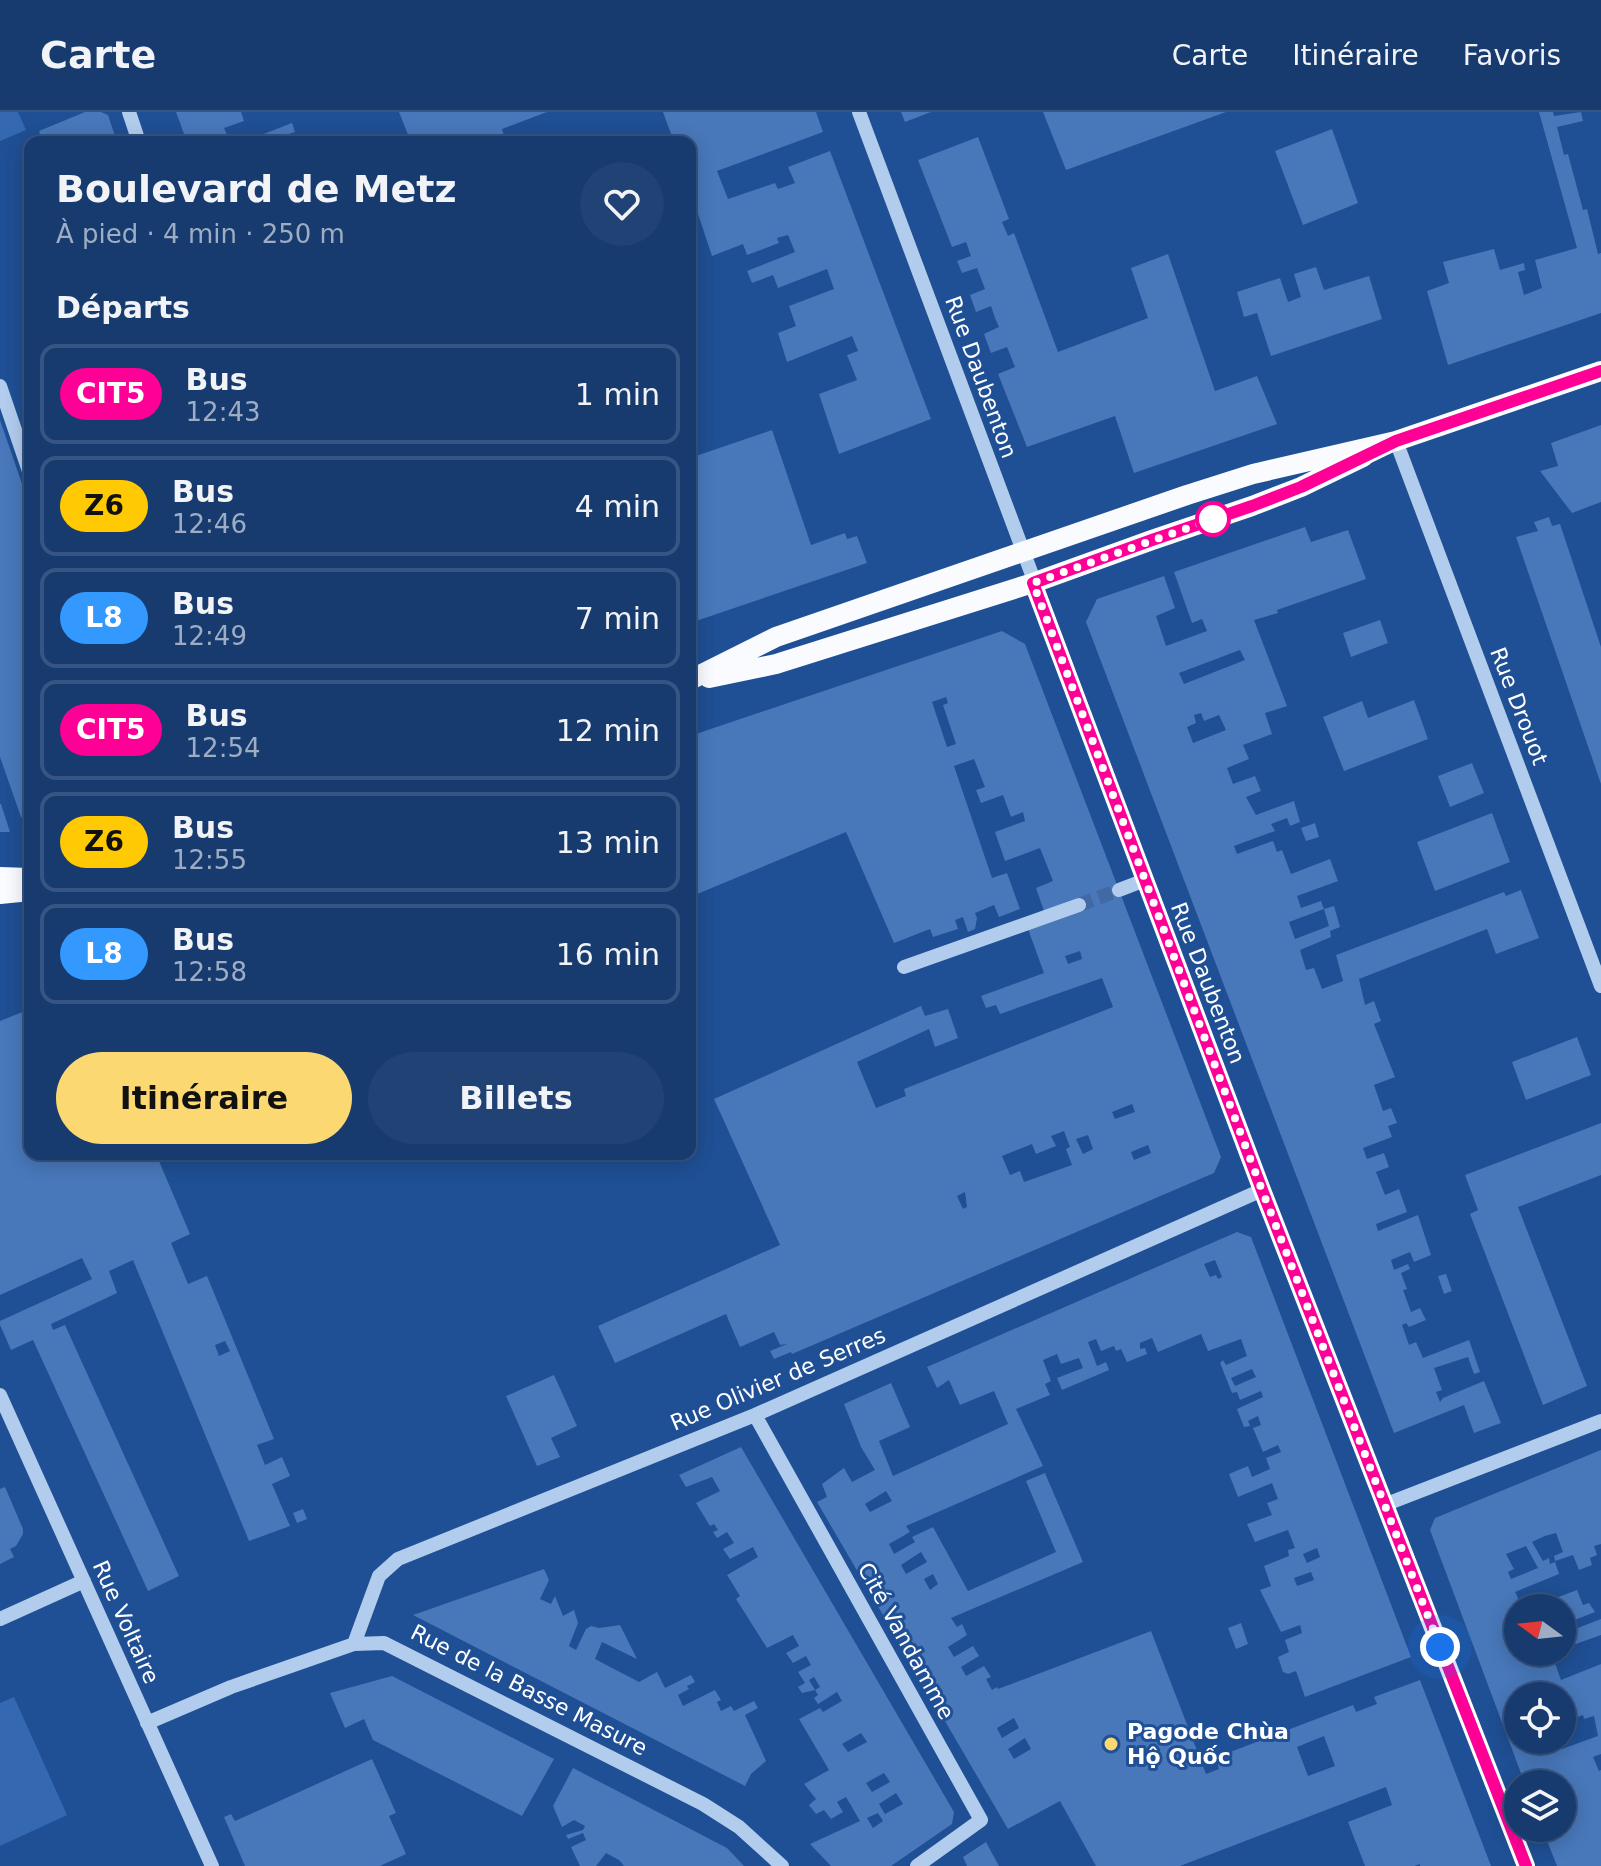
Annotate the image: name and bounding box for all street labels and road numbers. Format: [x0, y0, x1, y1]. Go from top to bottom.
street label: Rue Daubenton [940, 293, 1022, 461]
street label: Rue Drouot [1485, 644, 1553, 769]
street label: Rue Daubenton [1166, 899, 1250, 1067]
street label: Rue Olivier de Serres [667, 1322, 889, 1436]
street label: Rue Voltaire [88, 1557, 164, 1687]
street label: Cité Vandamme [853, 1558, 959, 1724]
street label: Rue de la Basse Masure [407, 1619, 651, 1761]

